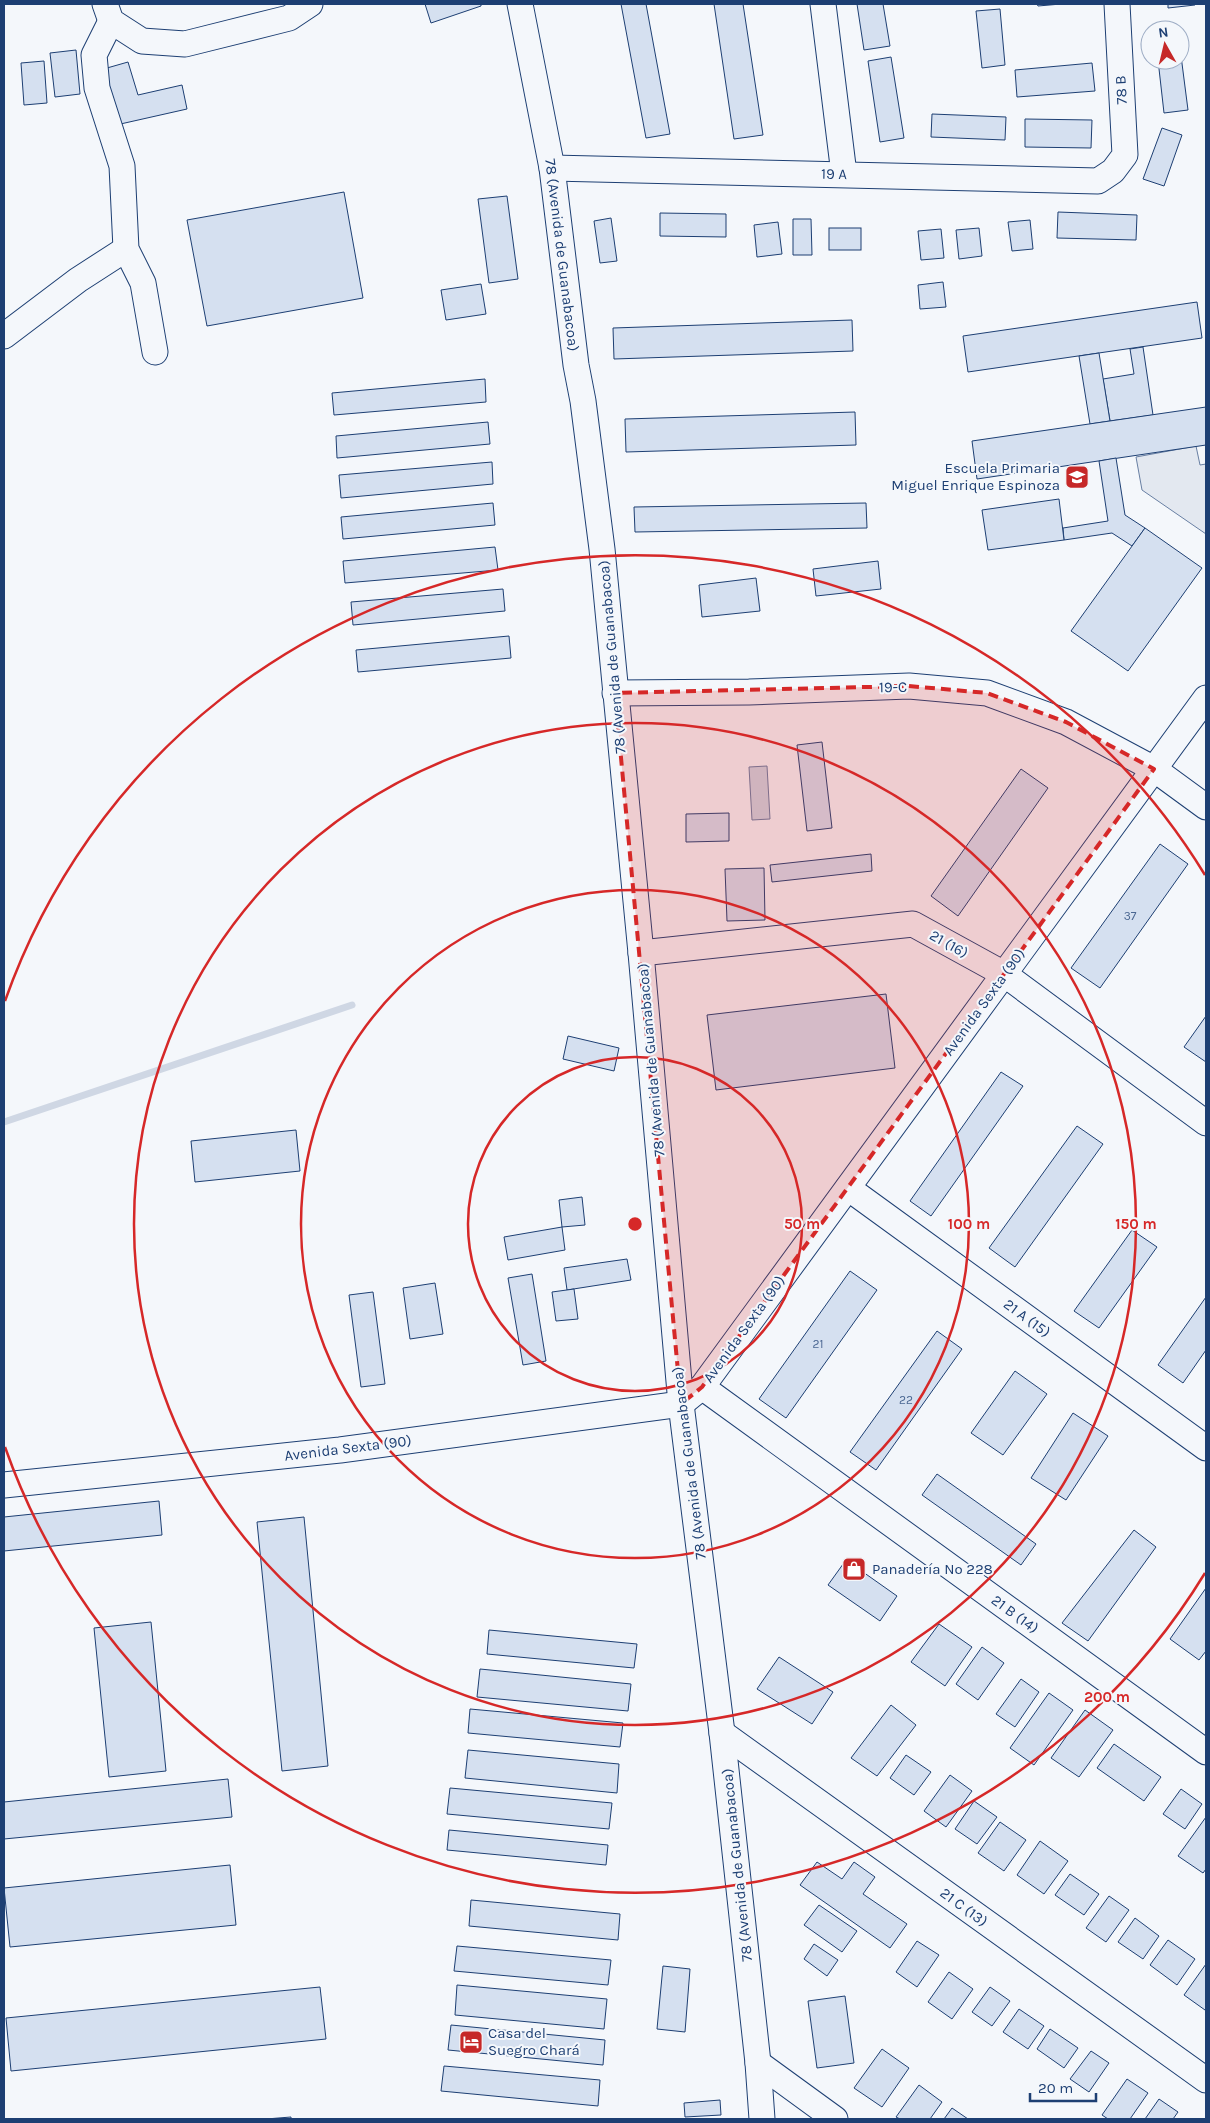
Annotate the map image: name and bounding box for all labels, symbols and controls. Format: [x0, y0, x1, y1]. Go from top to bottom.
north arrow [1140, 20, 1190, 70]
text: N [1157, 24, 1169, 42]
street label: 78 B [1111, 75, 1131, 105]
street label: 78 (Avenida de Guanabacoa) [541, 158, 583, 352]
street label: 19 A [821, 165, 847, 183]
place label: Escuela Primaria Miguel Enrique Espinoza [891, 459, 1060, 494]
school or university icon: Escuela Primaria Miguel Enrique Espinoza [1064, 464, 1090, 490]
street label: 78 (Avenida de Guanabacoa) [595, 560, 629, 754]
street label: 19-C [879, 678, 907, 696]
house number: 37 [1124, 909, 1137, 923]
street label: 21 (16) [927, 926, 971, 962]
street label: Avenida Sexta (90) [939, 945, 1029, 1059]
street label: 78 (Avenida de Guanabacoa) [634, 963, 668, 1157]
centre of rings [626, 1215, 644, 1233]
text: 50 m [784, 1215, 820, 1233]
text: 100 m [948, 1215, 990, 1233]
text: 150 m [1115, 1215, 1157, 1233]
street label: Avenida Sexta (90) [699, 1272, 789, 1386]
street label: 21 A (15) [1000, 1295, 1054, 1341]
house number: 21 [813, 1337, 823, 1351]
street label: 78 (Avenida de Guanabacoa) [668, 1366, 710, 1560]
house number: 22 [899, 1393, 913, 1407]
street label: Avenida Sexta (90) [283, 1431, 413, 1465]
shop icon: Panadería No 228 [841, 1556, 867, 1582]
place label: Panadería No 228 [872, 1560, 993, 1578]
street label: 21 B (14) [988, 1591, 1042, 1637]
text: 200 m [1084, 1688, 1130, 1706]
street label: 78 (Avenida de Guanabacoa) [718, 1768, 756, 1962]
street label: 21 C (13) [937, 1884, 991, 1930]
place label: Casa del Suegro Chará [488, 2024, 580, 2059]
hotel icon: Casa del Suegro Chará [458, 2029, 484, 2055]
scale bar [1030, 2070, 1096, 2102]
text: 20 m [1038, 2079, 1073, 2097]

